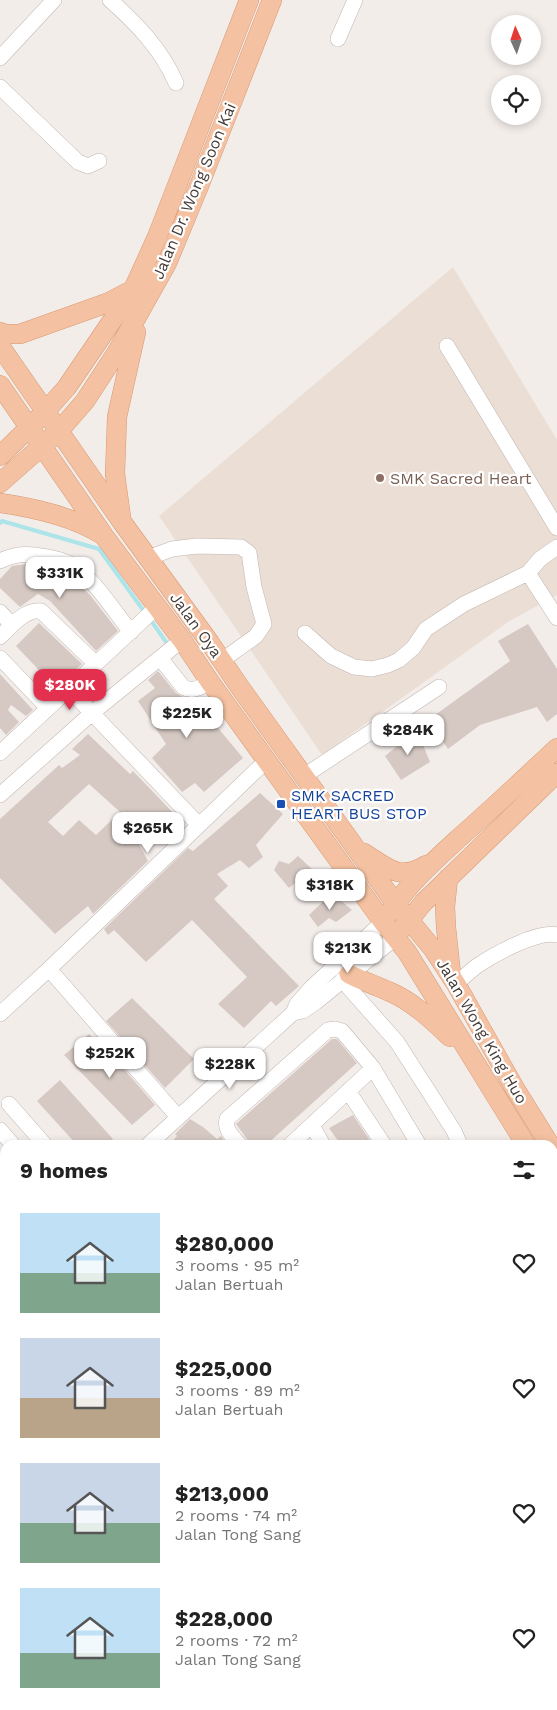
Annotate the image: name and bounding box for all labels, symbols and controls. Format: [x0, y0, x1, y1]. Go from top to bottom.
north arrow [491, 15, 541, 65]
map controls [491, 15, 541, 125]
button: locate [491, 75, 541, 125]
street label: Jalan Dr. Wong Soon Kai [148, 100, 240, 282]
place label: SMK Sacred Heart [390, 469, 532, 488]
marker: SMK Sacred Heart [374, 472, 386, 484]
pin: $331K [25, 556, 95, 599]
text: $331K [36, 563, 84, 582]
street label: Jalan Oya [166, 589, 226, 661]
pin: $280K [35, 668, 105, 711]
text: $280K [44, 675, 96, 694]
pin: $225K [152, 696, 222, 739]
text: $225K [162, 703, 212, 722]
pin: $284K [373, 714, 443, 756]
text: $284K [382, 720, 434, 739]
place label: SMK SACRED HEART BUS STOP [291, 786, 427, 823]
marker: SMK SACRED HEART BUS STOP [275, 798, 287, 810]
pin: $265K [113, 812, 183, 854]
text: $265K [123, 818, 173, 837]
pin: $318K [295, 868, 365, 911]
text: $318K [306, 875, 354, 894]
pin: $213K [313, 932, 383, 974]
text: $213K [324, 938, 372, 957]
street label: Jalan Wong King Huo [433, 955, 531, 1107]
pin: $252K [75, 1036, 145, 1079]
text: $252K [85, 1043, 135, 1062]
pin: $228K [195, 1048, 265, 1090]
text: $228K [205, 1054, 255, 1073]
icon: filters [510, 1156, 538, 1184]
text: 9 homes [20, 1158, 108, 1183]
text: $280,000 [175, 1231, 274, 1256]
icon: home [60, 1233, 120, 1293]
icon: heart [510, 1249, 538, 1277]
text: 3 rooms · 95 m² [175, 1256, 299, 1275]
text: Jalan Bertuah [175, 1275, 283, 1294]
text: $225,000 [175, 1356, 272, 1381]
icon: home [60, 1358, 120, 1418]
icon: heart [510, 1374, 538, 1402]
text: 3 rooms · 89 m² [175, 1381, 300, 1400]
text: Jalan Bertuah [175, 1400, 283, 1419]
text: $213,000 [175, 1481, 269, 1506]
icon: home [60, 1483, 120, 1543]
icon: heart [510, 1499, 538, 1527]
text: 2 rooms · 74 m² [175, 1506, 297, 1525]
text: Jalan Tong Sang [175, 1525, 301, 1544]
text: $228,000 [175, 1606, 273, 1631]
icon: home [60, 1608, 120, 1668]
icon: heart [510, 1624, 538, 1652]
text: 2 rooms · 72 m² [175, 1631, 298, 1650]
text: Jalan Tong Sang [175, 1650, 301, 1669]

